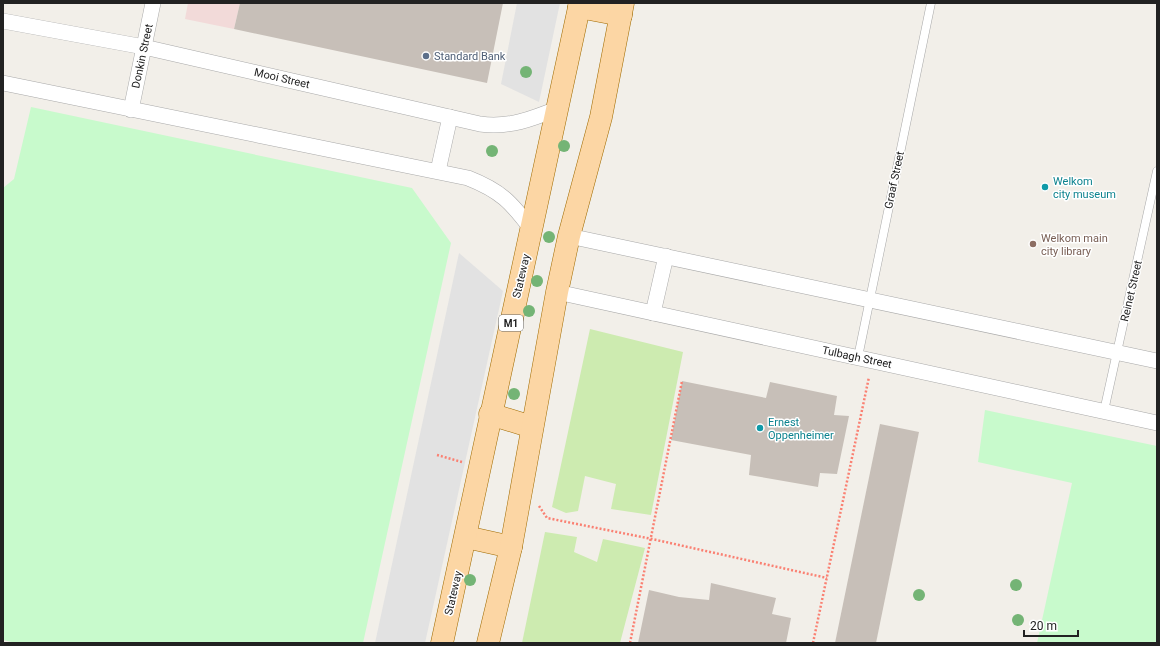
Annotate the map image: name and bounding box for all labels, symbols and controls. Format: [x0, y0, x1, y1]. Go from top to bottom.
street label: Donkin Street [129, 22, 156, 90]
place label: Standard Bank [434, 50, 506, 63]
marker: Standard Bank [421, 51, 431, 61]
street label: Mooi Street [253, 66, 311, 91]
street label: Graaf Street [882, 150, 907, 210]
place label: Welkom city museum [1053, 175, 1116, 201]
marker: Welkom city museum [1040, 182, 1050, 192]
place label: Welkom main city library [1041, 232, 1108, 258]
marker: Welkom main city library [1028, 239, 1038, 249]
street label: Stateway [510, 252, 533, 299]
street label: Reinet Street [1118, 259, 1145, 323]
road number: M1 [499, 315, 523, 331]
street label: Tulbagh Street [821, 344, 893, 371]
place label: Ernest Oppenheimer [768, 416, 834, 442]
marker: Ernest Oppenheimer [755, 423, 765, 433]
street label: Stateway [442, 569, 465, 616]
scale bar [1024, 612, 1078, 638]
text: 20 m [1030, 619, 1057, 633]

